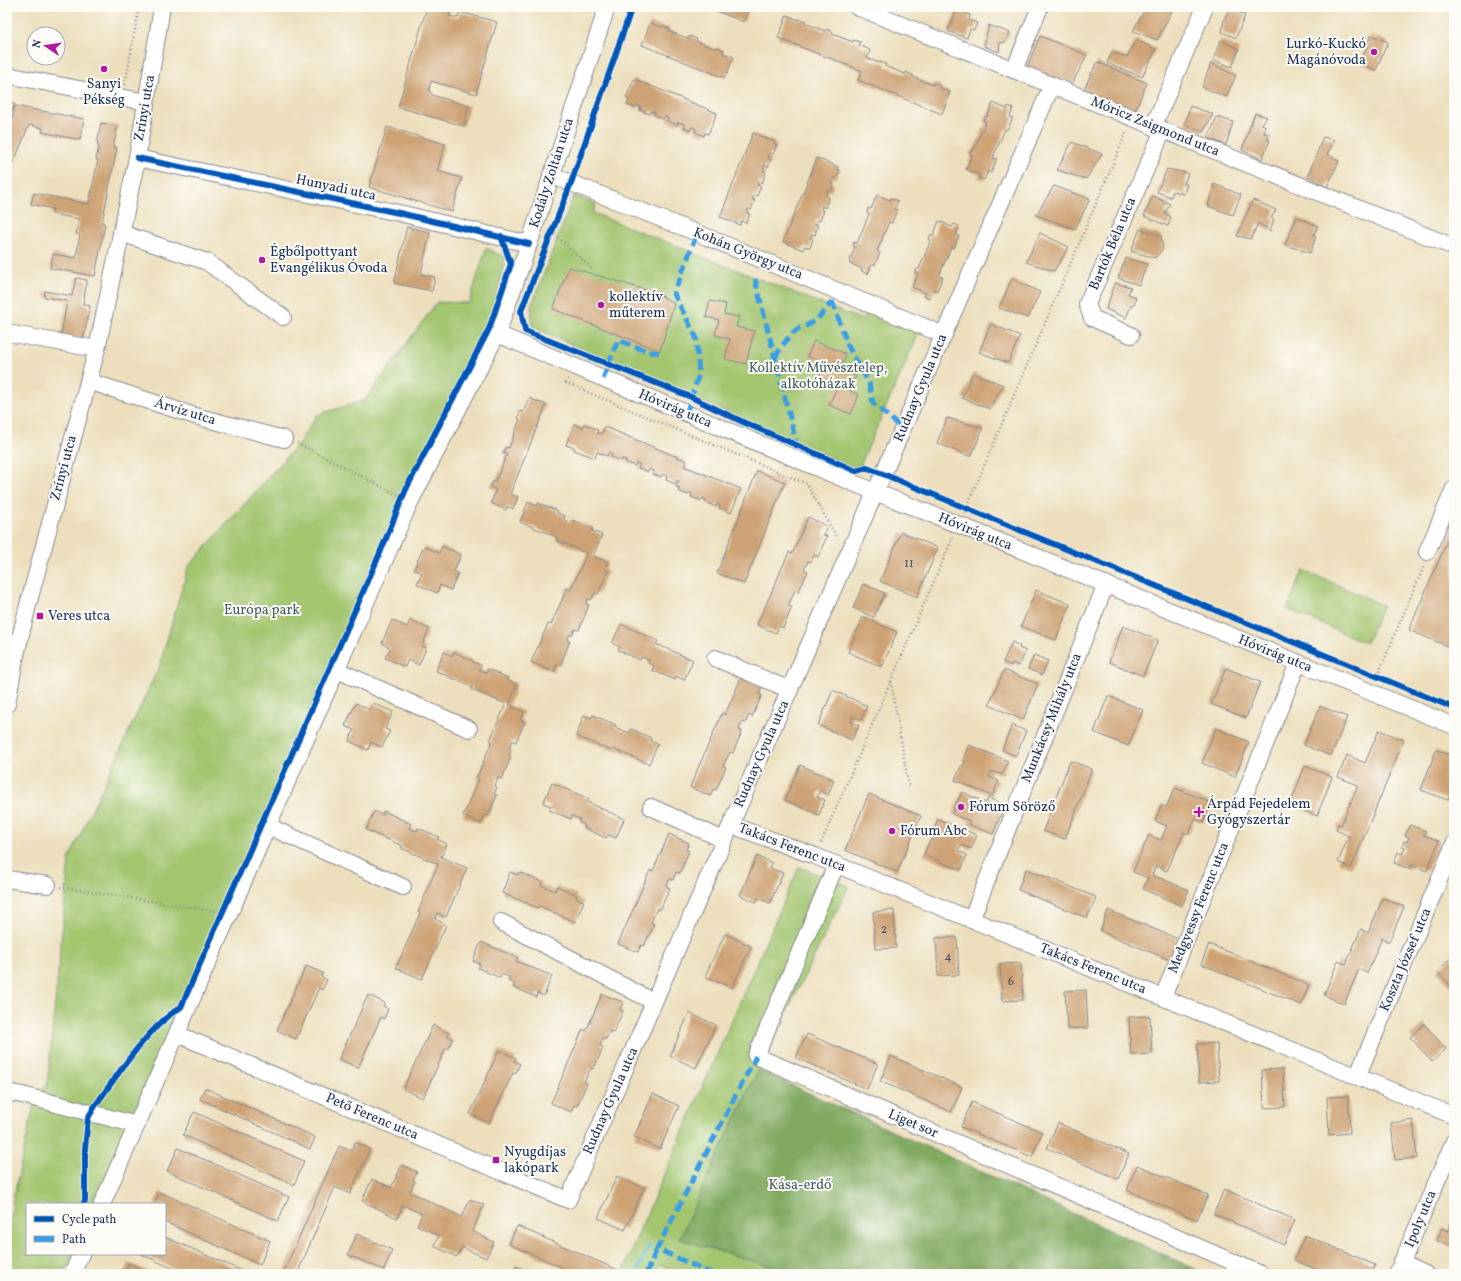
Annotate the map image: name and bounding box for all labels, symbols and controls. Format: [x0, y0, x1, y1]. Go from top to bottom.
north arrow [26, 26, 66, 66]
place label: Lurkó-Kuckó Magánóvoda [1286, 35, 1366, 70]
text: N [30, 39, 46, 50]
marker: Lurkó-Kuckó Magánóvoda [1369, 47, 1379, 57]
marker: Sanyi Pékség [99, 64, 109, 74]
street label: Zrínyi utca [130, 73, 160, 143]
place label: Sanyi Pékség [83, 75, 125, 110]
street label: Móricz Zsigmond utca [1088, 92, 1222, 162]
street label: Kodály Zoltán utca [525, 116, 579, 230]
street label: Hunyadi utca [294, 170, 378, 206]
street label: Bartók Béla utca [1085, 195, 1141, 293]
street label: Kohán György utca [690, 223, 806, 285]
place label: Égbőlpottyant Evangélikus Óvoda [270, 243, 387, 278]
marker: Égbőlpottyant Evangélikus Óvoda [257, 255, 267, 265]
place label: kollektív műterem [609, 288, 666, 323]
marker: kollektív műterem [596, 300, 606, 310]
street label: Rudnay Gyula utca [890, 331, 952, 445]
park label: Kollektív Művésztelep, alkotóházak [749, 359, 887, 394]
street label: Hóvirág utca [635, 385, 715, 433]
street label: Árvíz utca [152, 394, 218, 430]
street label: Zrínyi utca [46, 433, 82, 503]
street label: Hóvirág utca [935, 509, 1015, 555]
house number: 11 [904, 556, 914, 572]
park label: Európa park [224, 601, 300, 620]
place label: Veres utca [48, 607, 110, 626]
marker: Veres utca [35, 611, 45, 621]
street label: Hóvirág utca [1235, 631, 1315, 677]
street label: Munkácsy Mihály utca [1017, 650, 1087, 786]
street label: Rudnay Gyula utca [730, 697, 794, 811]
place label: Árpád Fejedelem Gyógyszertár [1207, 795, 1311, 830]
place label: Fórum Söröző [969, 798, 1056, 817]
marker: Fórum Söröző [956, 802, 966, 812]
marker: Árpád Fejedelem Gyógyszertár [1194, 807, 1204, 817]
street label: Takács Ferenc utca [736, 819, 848, 877]
place label: Fórum Abc [900, 822, 967, 841]
marker: Fórum Abc [887, 826, 897, 836]
street label: Medgyessy Ferenc utca [1164, 840, 1234, 976]
street label: Koszta József utca [1376, 905, 1436, 1015]
house number: 2 [881, 922, 887, 938]
street label: Takács Ferenc utca [1037, 939, 1149, 999]
house number: 4 [944, 949, 952, 965]
house number: 6 [1008, 974, 1014, 990]
street label: Rudnay Gyula utca [579, 1044, 643, 1158]
street label: Pető Ferenc utca [323, 1089, 421, 1145]
street label: Liget sor [885, 1105, 941, 1143]
place label: Nyugdíjas lakópark [504, 1143, 566, 1178]
marker: Nyugdíjas lakópark [491, 1155, 501, 1165]
park label: Kása-erdő [768, 1176, 832, 1195]
street label: Ipoly utca [1400, 1187, 1442, 1250]
legend [26, 1203, 166, 1255]
text: Cycle path [62, 1212, 117, 1228]
text: Path [62, 1232, 86, 1248]

